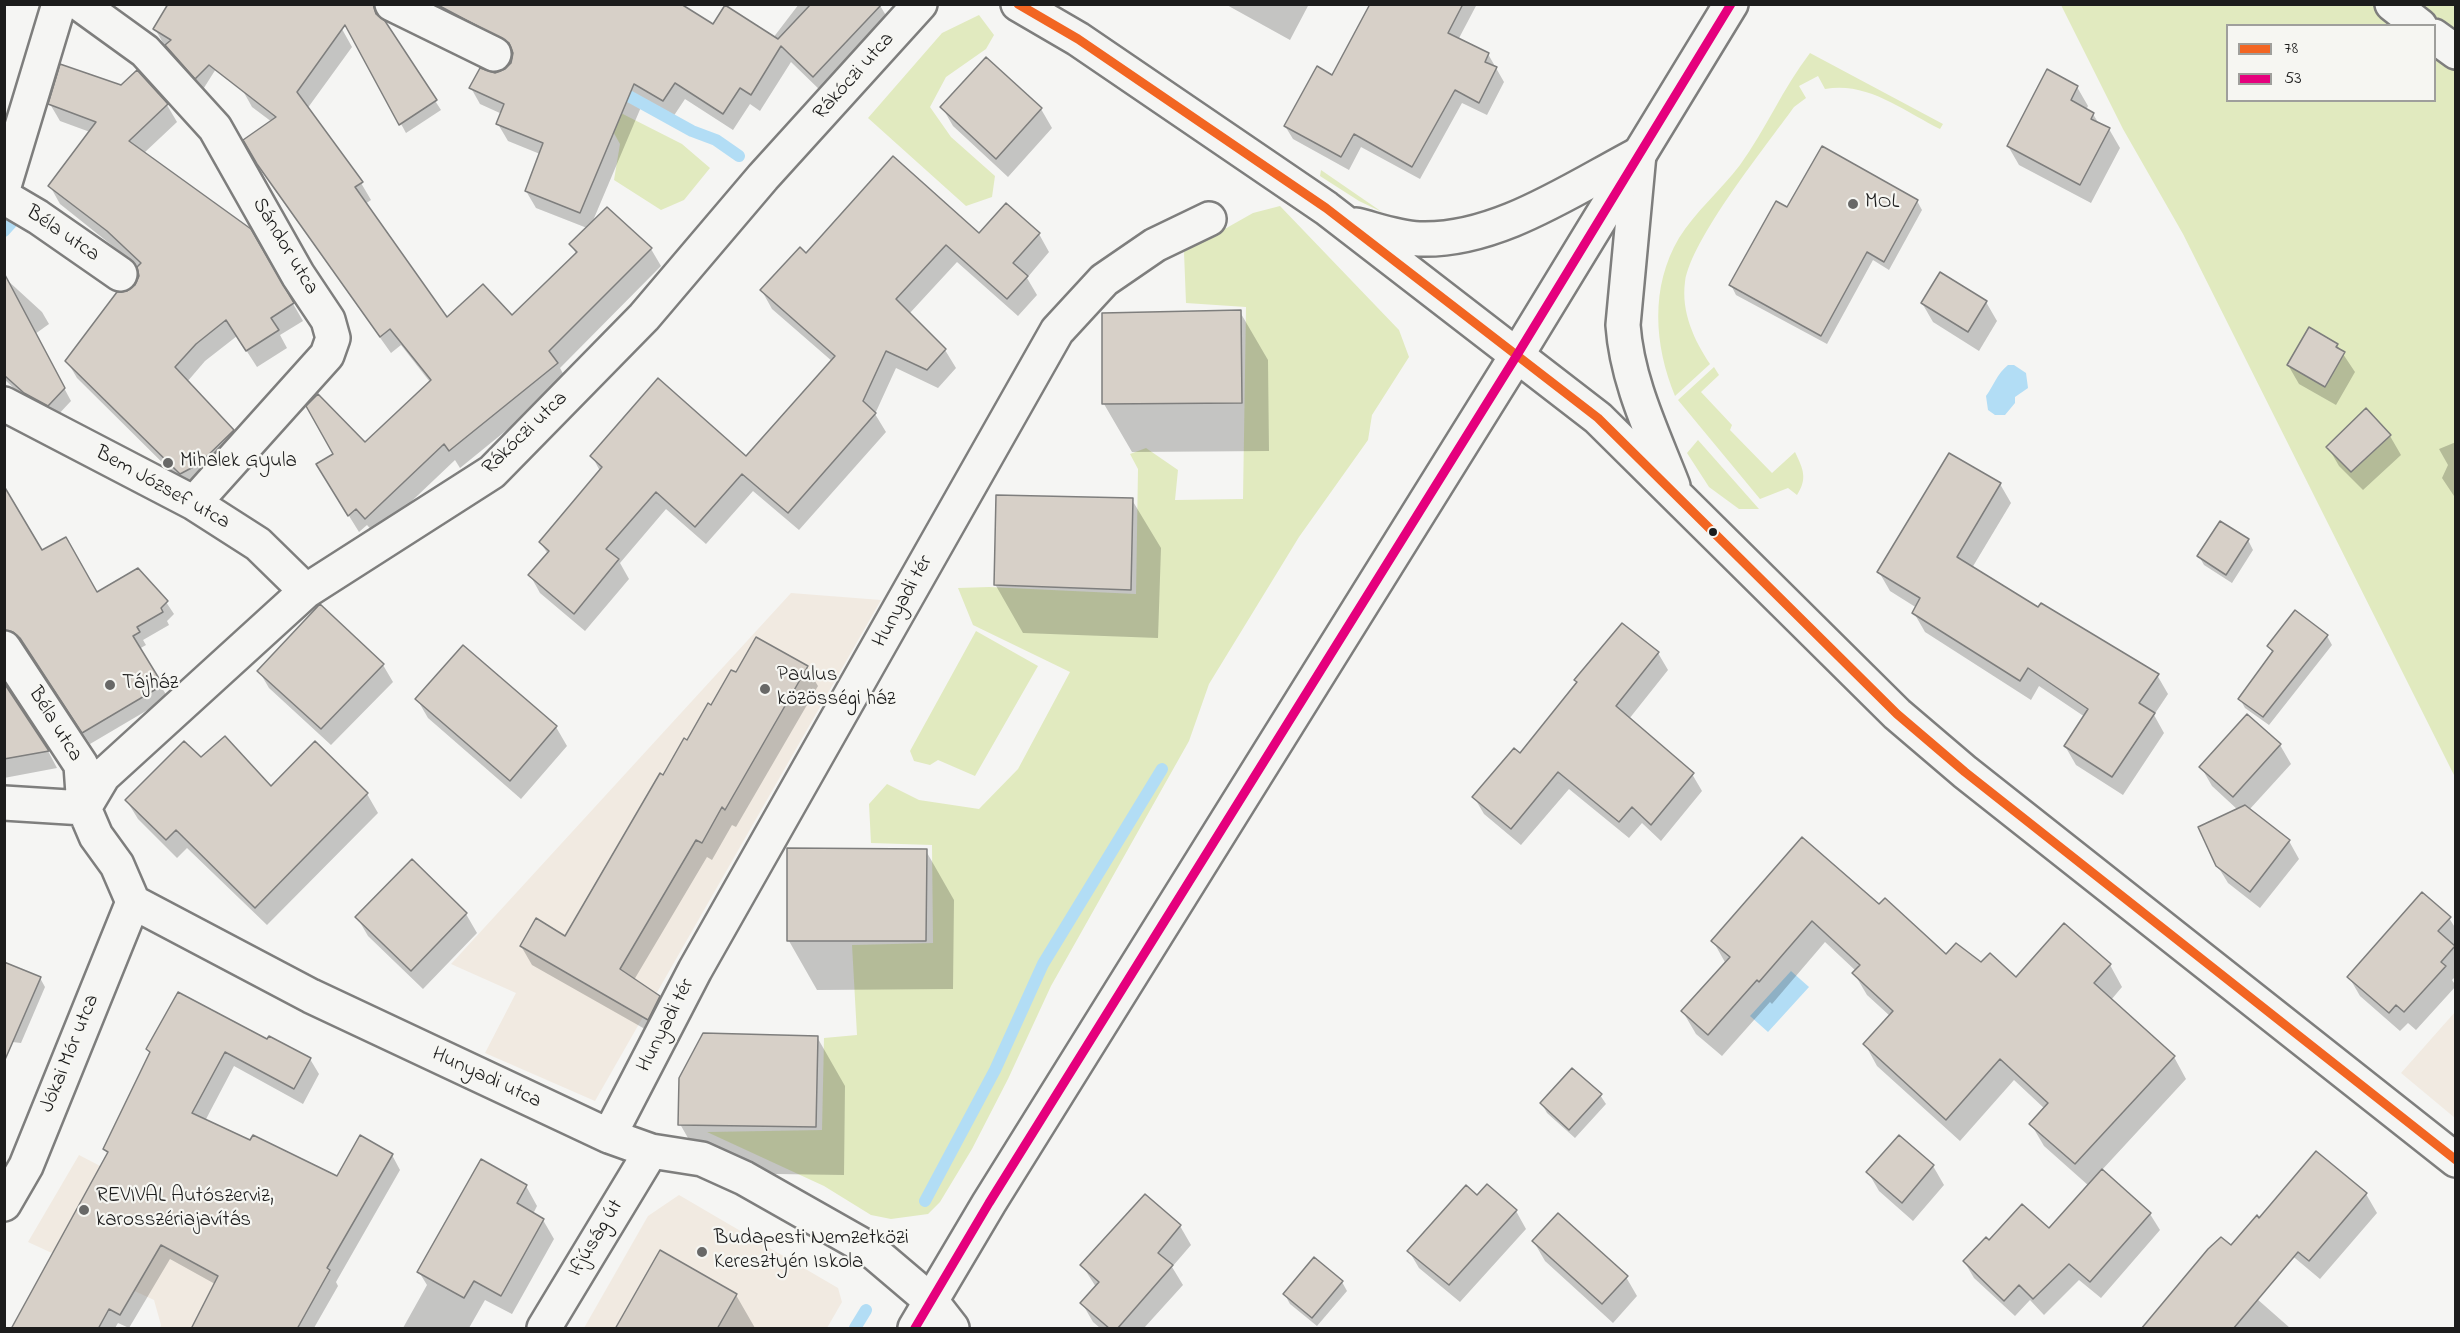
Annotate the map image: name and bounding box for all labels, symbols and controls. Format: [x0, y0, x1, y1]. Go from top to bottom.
legend [2226, 24, 2436, 102]
street label: Rákóczi utca [809, 28, 901, 126]
text: 78 [2284, 36, 2298, 62]
text: 53 [2284, 66, 2302, 92]
place label: MOL [1865, 191, 1899, 217]
street label: Sándor utca [245, 194, 323, 300]
marker: MOL [1846, 197, 1860, 211]
street label: Béla utca [20, 201, 104, 269]
street label: Rákóczi utca [478, 387, 574, 481]
street label: Bem József utca [90, 442, 234, 536]
place label: Mihalek Gyula [180, 450, 297, 476]
marker: Mihalek Gyula [161, 456, 175, 470]
unlabelled marker [1707, 526, 1719, 538]
street label: Hunyadi tér [868, 552, 940, 652]
place label: Paulus közösségi ház [777, 664, 896, 714]
place label: Tájház [122, 672, 178, 698]
marker: Tájház [103, 678, 117, 692]
marker: Paulus közösségi ház [758, 682, 772, 696]
street label: Béla utca [21, 683, 87, 767]
street label: Hunyadi tér [633, 975, 701, 1077]
street label: Jókai Mór utca [36, 991, 106, 1117]
street label: Hunyadi utca [427, 1043, 545, 1115]
place label: REVIVAL Autószerviz, karosszériajavítás [96, 1185, 274, 1235]
street label: Ifjúság út [564, 1196, 630, 1282]
marker: REVIVAL Autószerviz, karosszériajavítás [77, 1203, 91, 1217]
place label: Budapesti Nemzetközi Keresztyén Iskola [714, 1227, 909, 1277]
marker: Budapesti Nemzetközi Keresztyén Iskola [695, 1245, 709, 1259]

